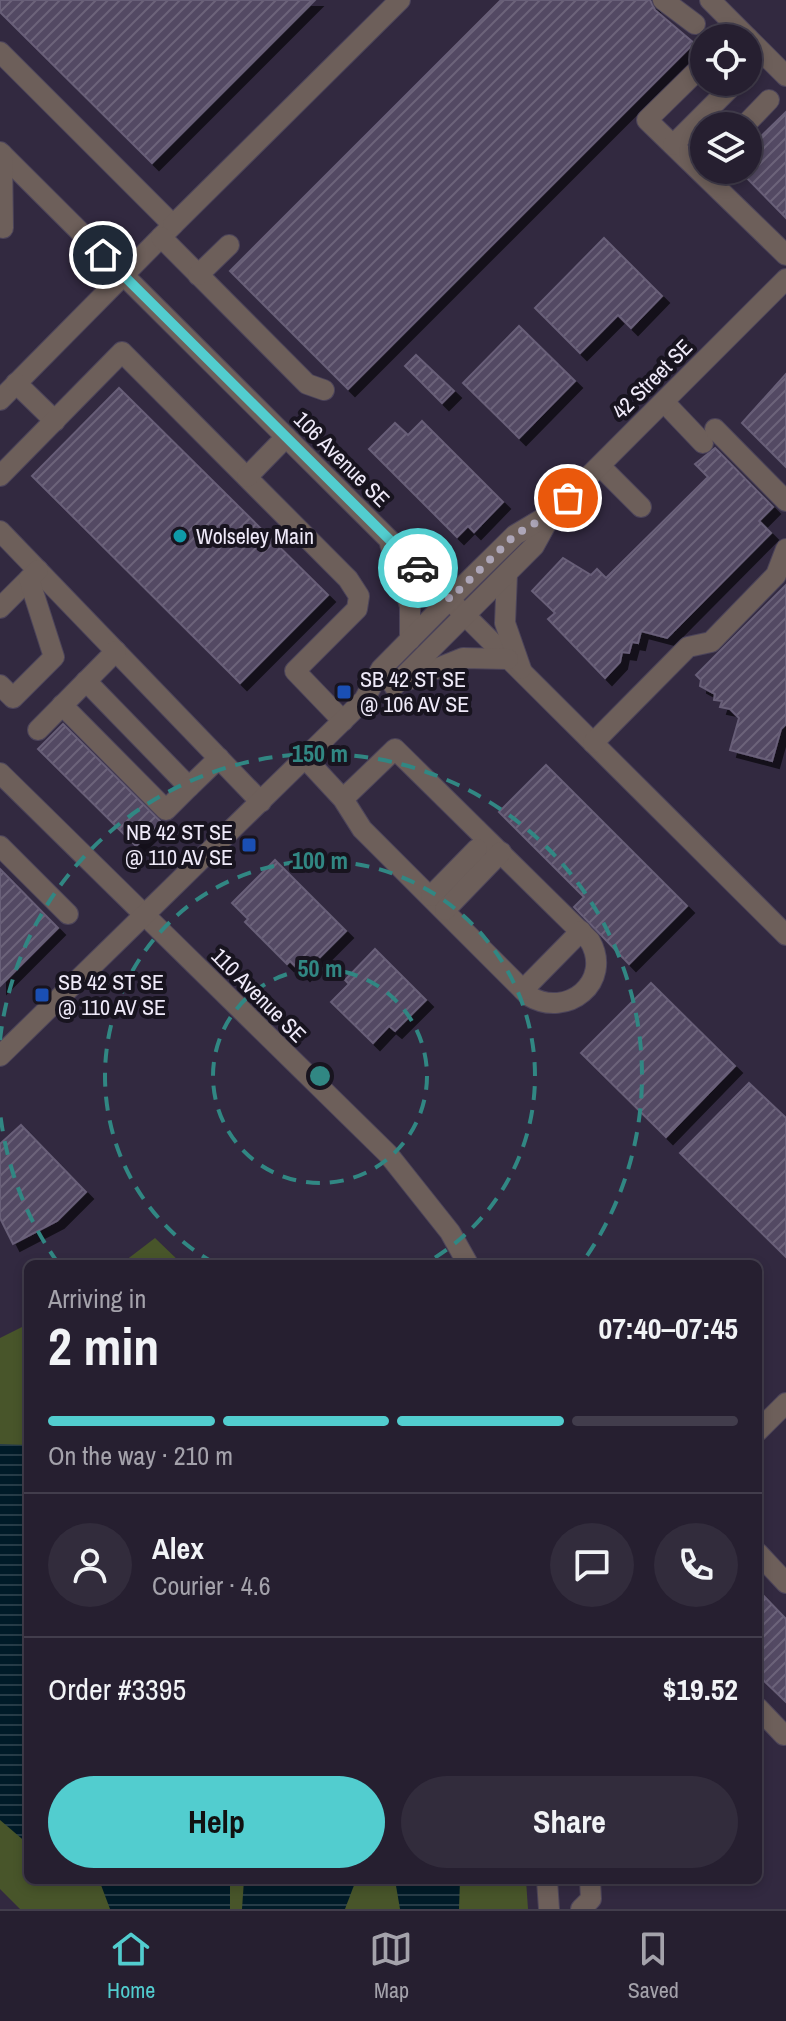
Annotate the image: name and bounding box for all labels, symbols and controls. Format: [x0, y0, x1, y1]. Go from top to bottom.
map controls [690, 24, 762, 184]
button: locate [690, 24, 762, 96]
button: layers [690, 112, 762, 184]
pin [69, 221, 137, 289]
icon: home [81, 233, 125, 277]
street label: 42 Street SE [605, 332, 699, 426]
street label: 106 Avenue SE [288, 405, 396, 513]
pin [534, 464, 602, 532]
icon: bag [546, 476, 590, 520]
place label: Wolseley Main [196, 521, 314, 551]
marker: Wolseley Main [171, 527, 189, 545]
courier [378, 528, 458, 608]
icon: car [396, 546, 440, 590]
place label: SB 42 ST SE @ 106 AV SE [360, 664, 469, 719]
marker: SB 42 ST SE @ 106 AV SE [335, 683, 353, 701]
text: 150 m [292, 737, 348, 769]
place label: NB 42 ST SE @ 110 AV SE [125, 817, 233, 872]
marker: NB 42 ST SE @ 110 AV SE [240, 836, 258, 854]
text: 100 m [292, 844, 348, 876]
street label: 110 Avenue SE [205, 941, 313, 1049]
text: 50 m [298, 952, 342, 984]
place label: SB 42 ST SE @ 110 AV SE [58, 967, 166, 1022]
marker: SB 42 ST SE @ 110 AV SE [33, 986, 51, 1004]
centre of rings [306, 1062, 334, 1090]
text: Arriving in [48, 1281, 146, 1316]
text: 07:40–07:45 [599, 1308, 738, 1348]
text: 2 min [48, 1311, 159, 1381]
text: On the way · 210 m [48, 1438, 233, 1473]
button: person [48, 1523, 132, 1607]
button: chat [550, 1523, 634, 1607]
button: phone [654, 1523, 738, 1607]
text: Alex [152, 1528, 204, 1568]
text: Courier · 4.6 [152, 1568, 271, 1603]
text: Order #3395 [48, 1669, 186, 1709]
text: $19.52 [663, 1669, 738, 1709]
button: Help [48, 1776, 385, 1868]
button: Share [401, 1776, 738, 1868]
tab: Home [107, 1927, 155, 2005]
tab: Map [369, 1927, 413, 2005]
tab: Saved [628, 1927, 679, 2005]

